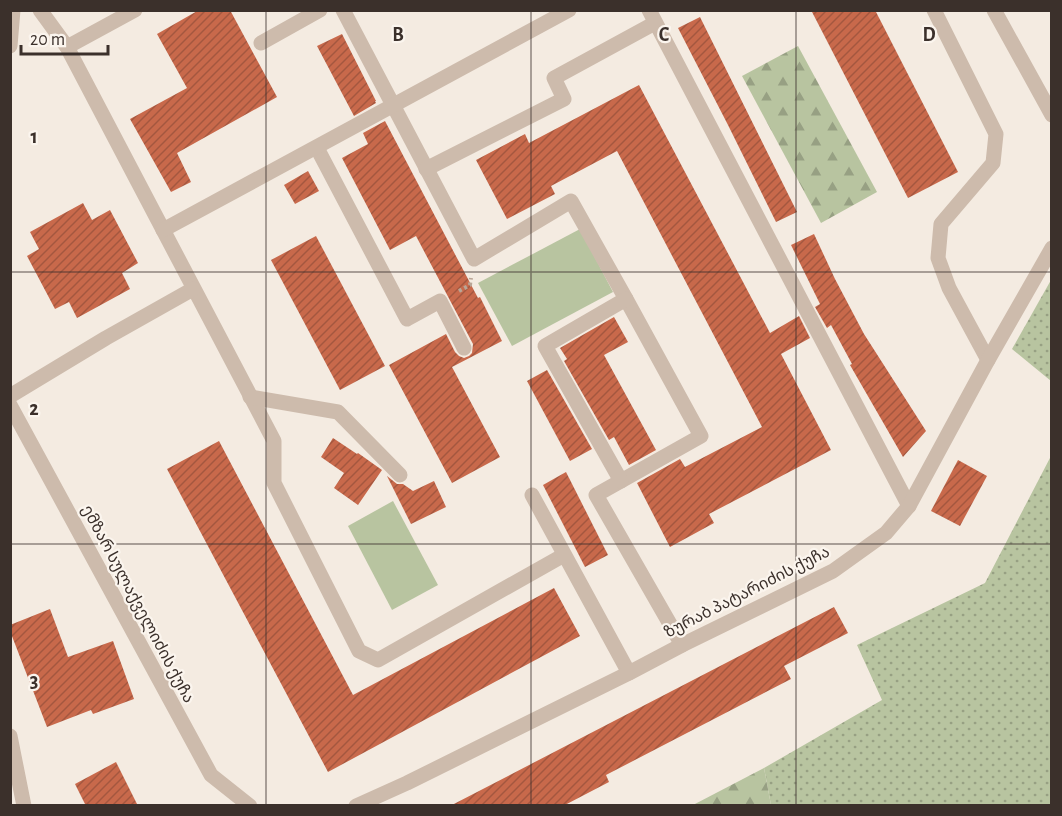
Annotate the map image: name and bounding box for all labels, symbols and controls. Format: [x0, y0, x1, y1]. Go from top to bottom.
scale bar [21, 18, 108, 56]
text: B [392, 25, 404, 45]
text: C [659, 25, 670, 45]
text: D [922, 25, 936, 45]
text: 20 m [30, 31, 65, 49]
text: 1 [30, 127, 38, 147]
text: 2 [29, 399, 39, 419]
street label: ემზარ სულაქველიძის ქუჩა [77, 502, 197, 706]
street label: ზურაბ პატარიძის ქუჩა [662, 543, 833, 642]
text: 3 [30, 671, 38, 691]

